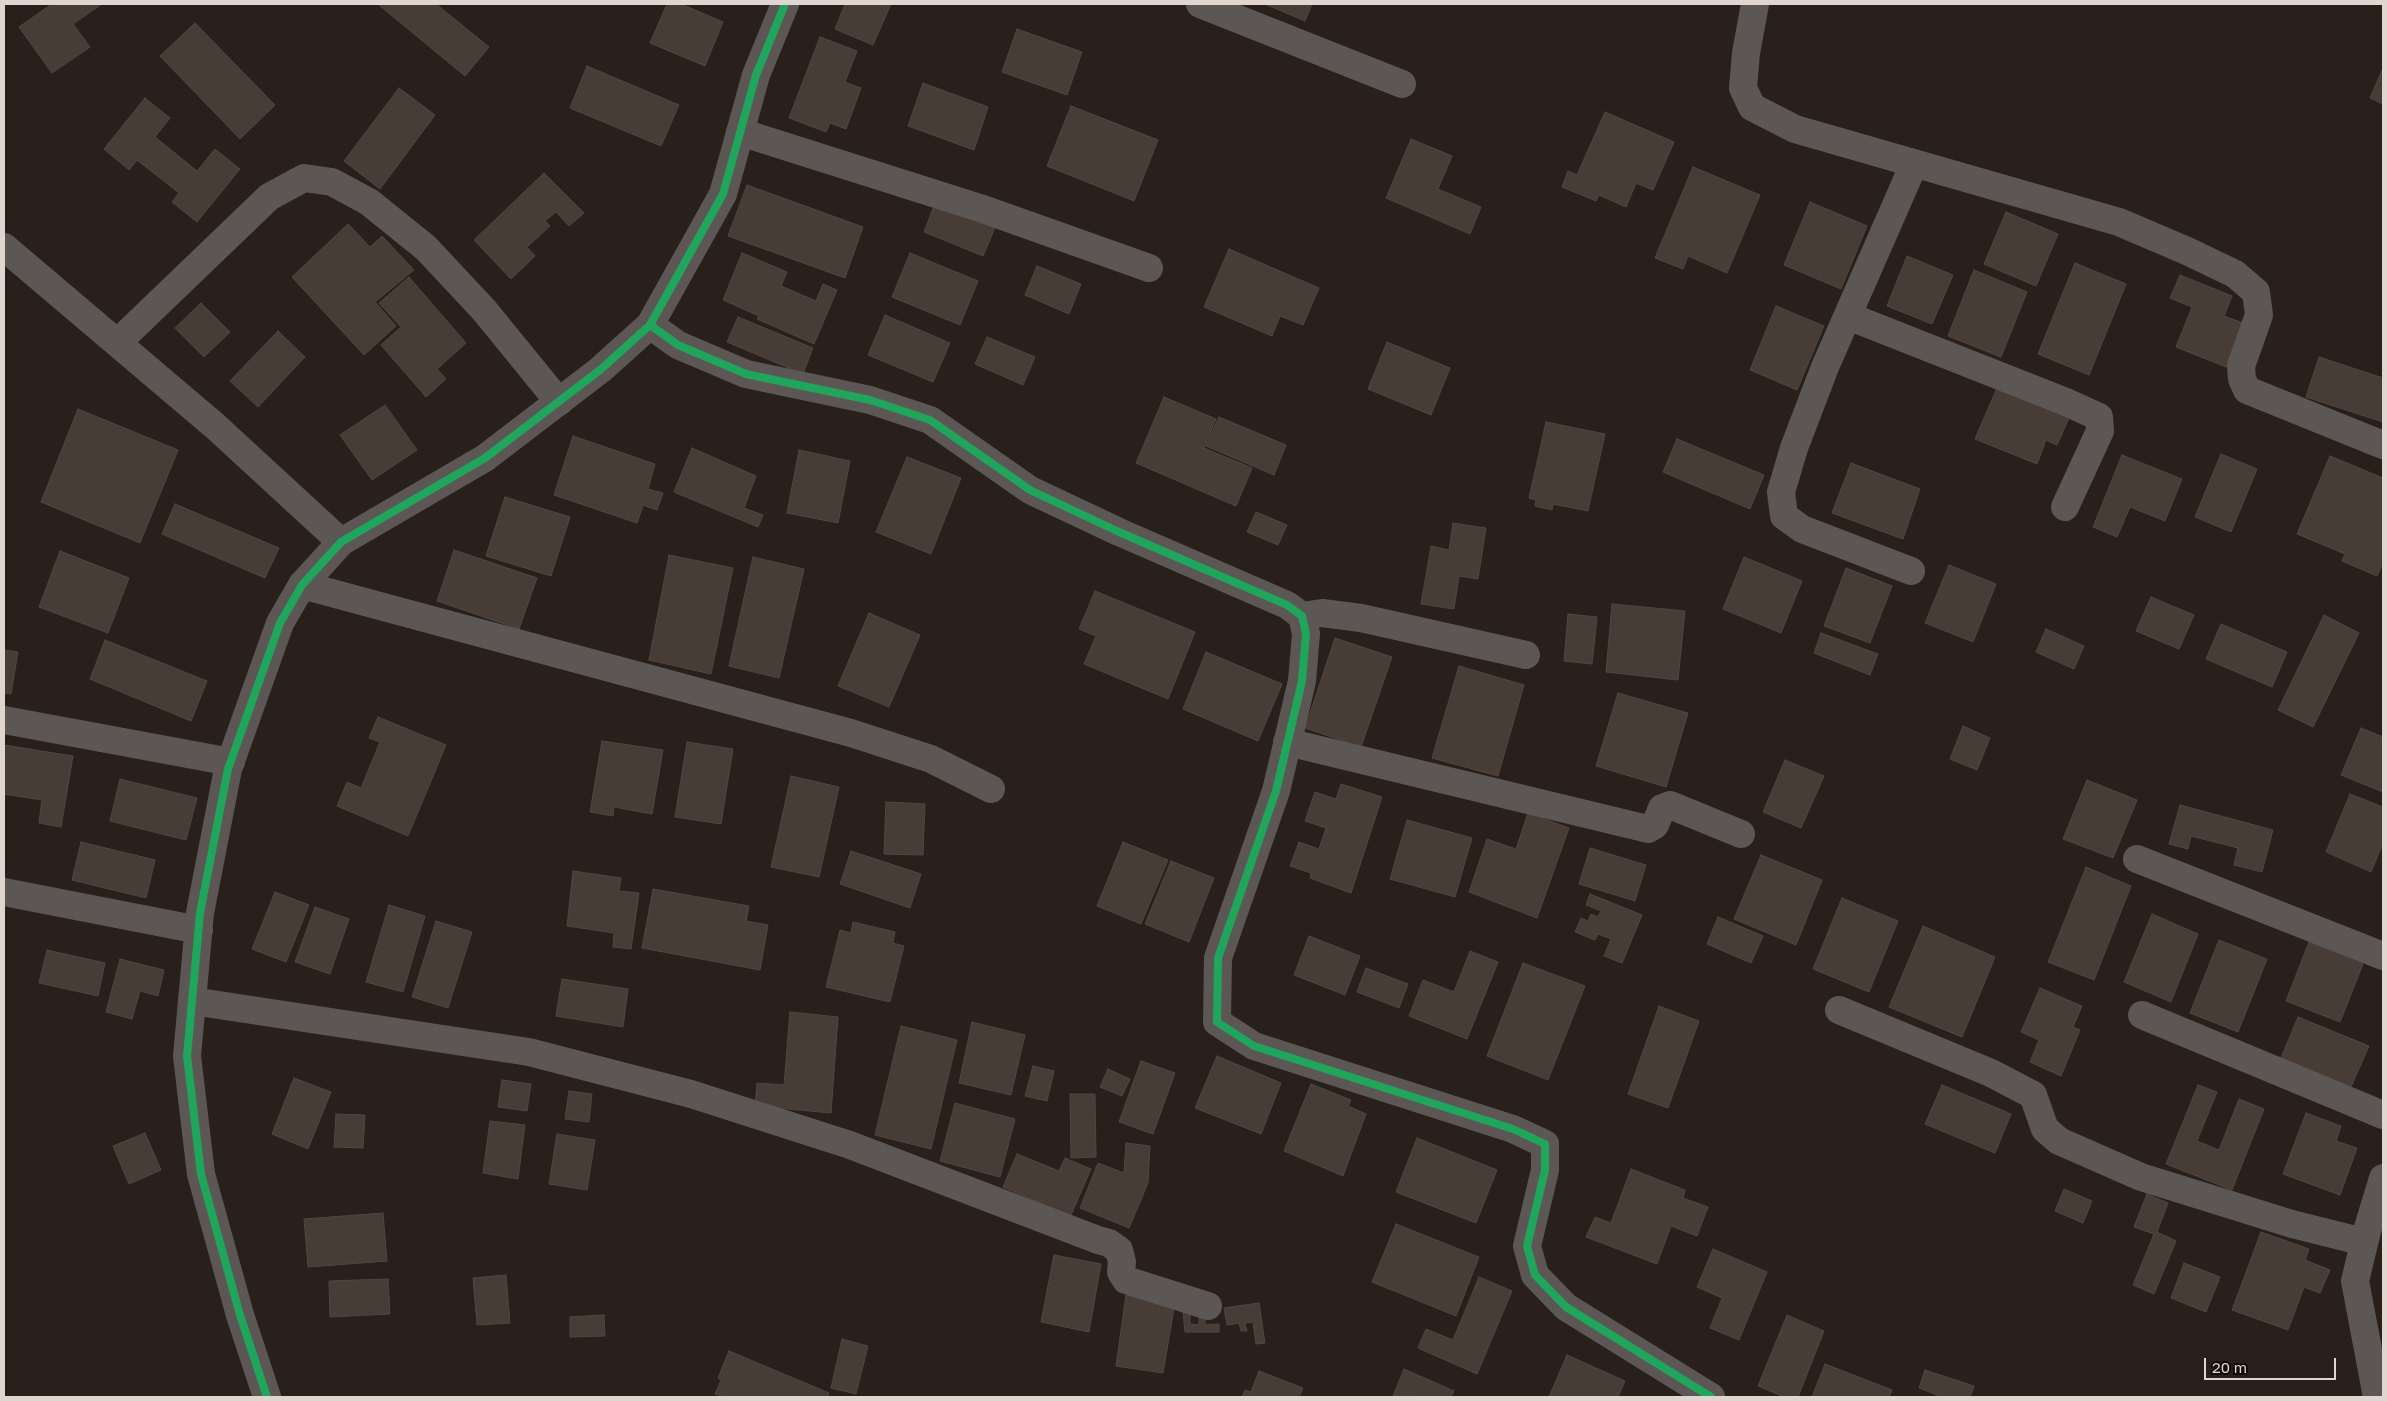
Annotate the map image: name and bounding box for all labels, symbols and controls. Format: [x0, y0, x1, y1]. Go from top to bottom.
scale bar [2207, 1348, 2340, 1380]
text: 20 m [2212, 1358, 2247, 1376]

